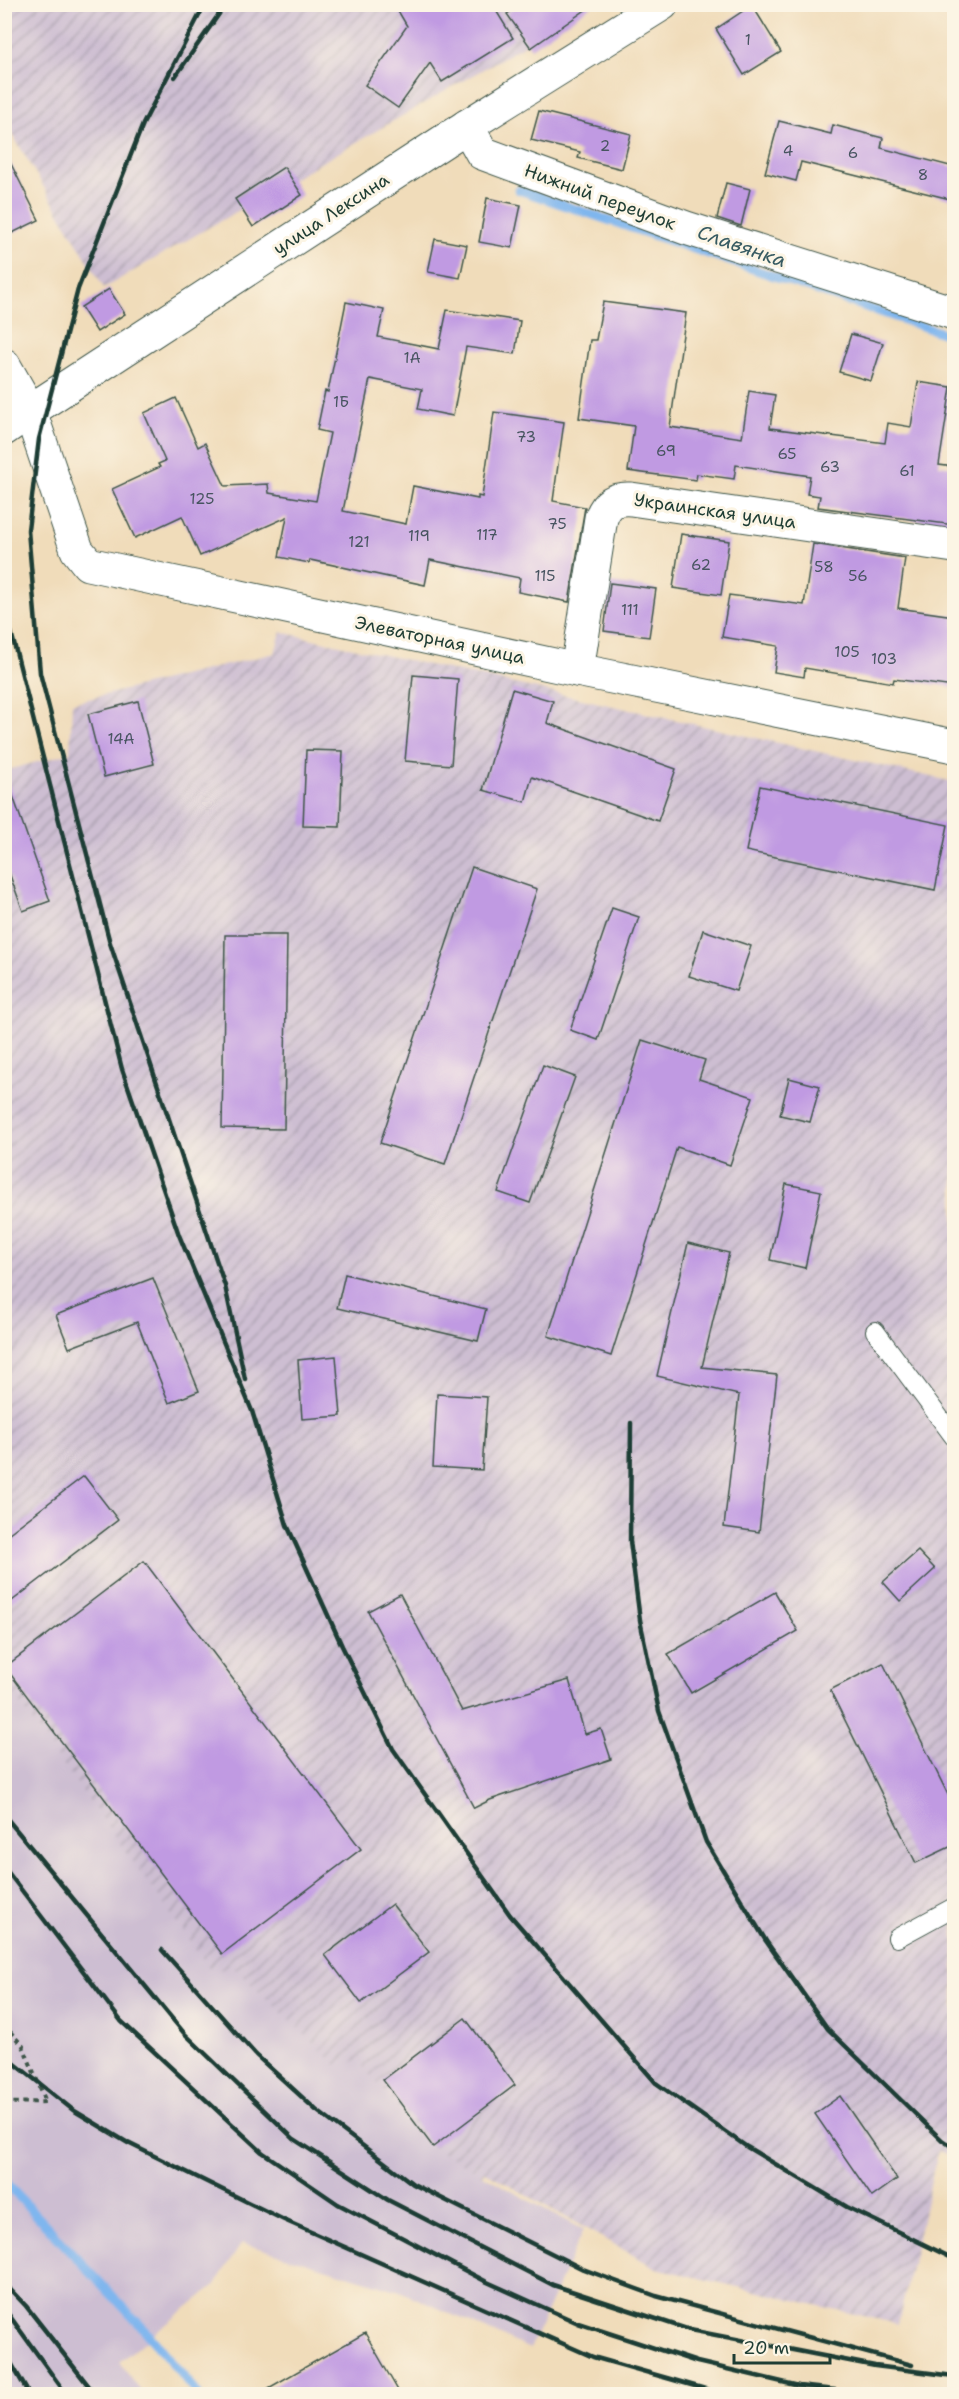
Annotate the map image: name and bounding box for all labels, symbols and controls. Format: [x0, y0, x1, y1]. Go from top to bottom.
house number: 1 [745, 30, 751, 50]
house number: 2 [600, 136, 610, 156]
house number: 4 [783, 141, 793, 161]
house number: 6 [848, 143, 858, 163]
street label: Нижний переулок [521, 158, 679, 236]
house number: 8 [918, 165, 928, 185]
street label: улица Лексина [268, 168, 394, 260]
water label: Славянка [694, 219, 790, 273]
house number: 1А [403, 348, 421, 368]
house number: 1Б [333, 392, 349, 412]
house number: 73 [516, 427, 536, 447]
house number: 69 [656, 441, 676, 461]
house number: 65 [777, 444, 797, 464]
house number: 63 [820, 457, 840, 477]
house number: 61 [899, 461, 915, 481]
street label: Украинская улица [632, 488, 798, 534]
house number: 125 [190, 489, 214, 509]
house number: 75 [547, 514, 567, 534]
house number: 117 [476, 525, 498, 545]
house number: 119 [408, 526, 430, 546]
house number: 121 [348, 532, 370, 552]
house number: 62 [691, 555, 711, 575]
house number: 58 [814, 557, 834, 577]
house number: 115 [535, 566, 555, 586]
house number: 56 [848, 566, 868, 586]
house number: 111 [621, 600, 639, 620]
street label: Элеваторная улица [353, 610, 527, 670]
house number: 105 [834, 642, 860, 662]
house number: 103 [871, 649, 897, 669]
house number: 14А [108, 729, 135, 749]
scale bar [734, 2327, 830, 2365]
text: 20 m [743, 2336, 789, 2360]

